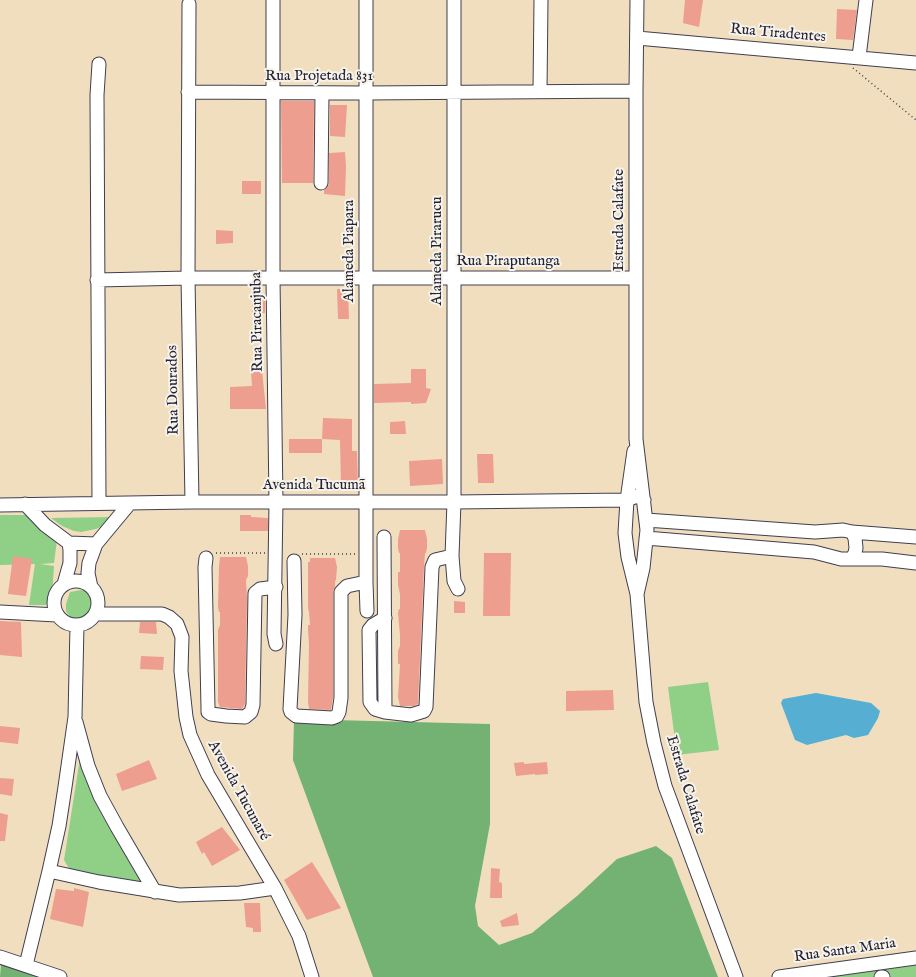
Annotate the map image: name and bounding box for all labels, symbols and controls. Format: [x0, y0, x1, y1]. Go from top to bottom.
street label: Rua Tiradentes [729, 21, 827, 47]
street label: Rua Projetada 831 [265, 68, 373, 86]
street label: Estrada Calafate [611, 169, 629, 271]
street label: Alameda Pirarucu [429, 196, 447, 306]
street label: Alameda Piapara [341, 200, 359, 302]
street label: Rua Piraputanga [456, 253, 560, 271]
street label: Rua Piracanjuba [248, 272, 268, 372]
street label: Rua Dourados [164, 345, 184, 435]
street label: Avenida Tucumã [263, 477, 365, 495]
street label: Estrada Calafate [661, 733, 709, 837]
street label: Avenida Tucunaré [203, 738, 273, 844]
street label: Rua Santa Maria [793, 935, 897, 967]

